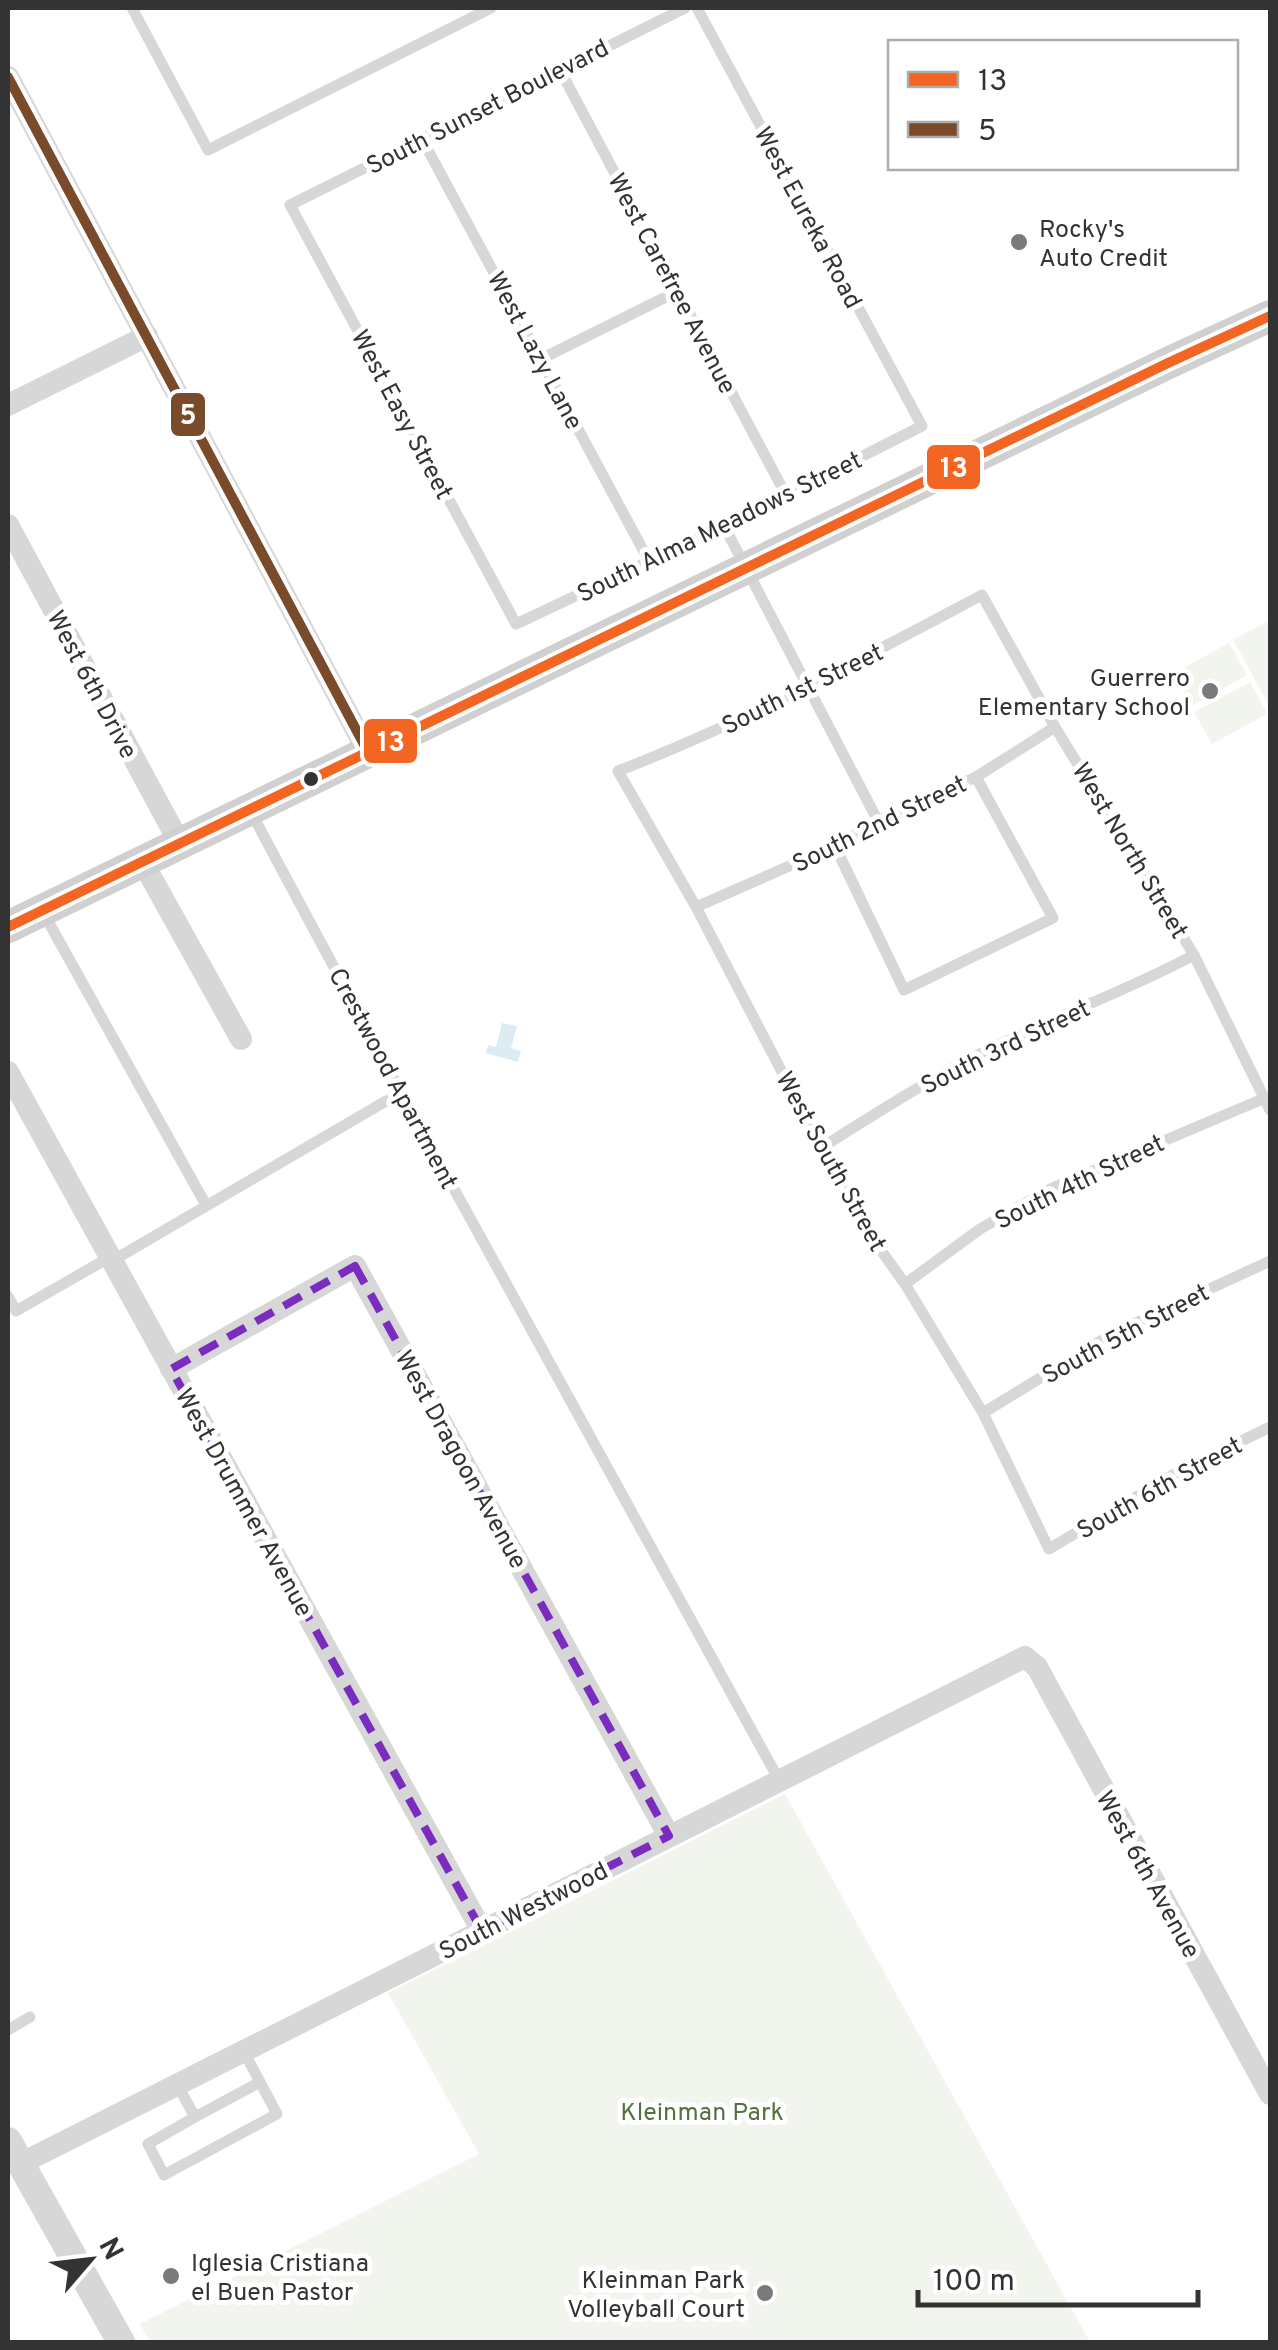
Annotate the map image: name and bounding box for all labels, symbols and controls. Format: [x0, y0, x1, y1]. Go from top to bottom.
street label: South Sunset Boulevard [362, 34, 615, 184]
legend [888, 40, 1238, 170]
text: 13 [978, 64, 1007, 101]
text: 5 [978, 114, 997, 151]
street label: West Eureka Road [745, 122, 868, 315]
street label: West Carefree Avenue [599, 169, 742, 400]
place label: Rocky's Auto Credit [1039, 215, 1168, 276]
marker: Rocky's Auto Credit [1008, 231, 1030, 253]
street label: West Lazy Lane [478, 267, 588, 436]
street label: West Easy Street [342, 325, 459, 506]
line badge: 5 [169, 391, 207, 438]
text: 5 [179, 399, 197, 435]
line badge: 13 [925, 443, 982, 491]
street label: South Alma Meadows Street [573, 446, 868, 612]
text: 13 [940, 452, 968, 488]
street label: West 6th Drive [38, 606, 143, 765]
street label: South 1st Street [717, 638, 889, 744]
place label: Guerrero Elementary School [978, 664, 1190, 725]
marker: Guerrero Elementary School [1199, 680, 1221, 702]
line badge: 13 [362, 717, 419, 765]
text: 13 [377, 726, 405, 762]
street label: West North Street [1063, 758, 1194, 945]
unlabelled marker [301, 769, 321, 789]
street label: South 2nd Street [788, 770, 973, 882]
street label: Crestwood Apartment [319, 963, 463, 1196]
street label: South 3rd Street [916, 994, 1096, 1103]
street label: West South Street [767, 1067, 892, 1258]
street label: South 4th Street [990, 1129, 1170, 1239]
street label: South 5th Street [1037, 1278, 1215, 1393]
street label: West Dragoon Avenue [386, 1346, 533, 1575]
street label: West Drummer Avenue [166, 1384, 319, 1623]
street label: South 6th Street [1072, 1431, 1249, 1548]
street label: West 6th Avenue [1087, 1786, 1206, 1965]
street label: South Westwood [434, 1856, 614, 1969]
park label: Kleinman Park [620, 2098, 784, 2130]
north arrow [40, 2210, 140, 2310]
text: N [89, 2232, 130, 2267]
scale bar [918, 2245, 1198, 2307]
place label: Iglesia Cristiana el Buen Pastor [191, 2249, 369, 2310]
text: 100 m [933, 2264, 1015, 2301]
marker: Iglesia Cristiana el Buen Pastor [160, 2265, 182, 2287]
place label: Kleinman Park Volleyball Court [567, 2266, 745, 2327]
marker: Kleinman Park Volleyball Court [754, 2282, 776, 2304]

